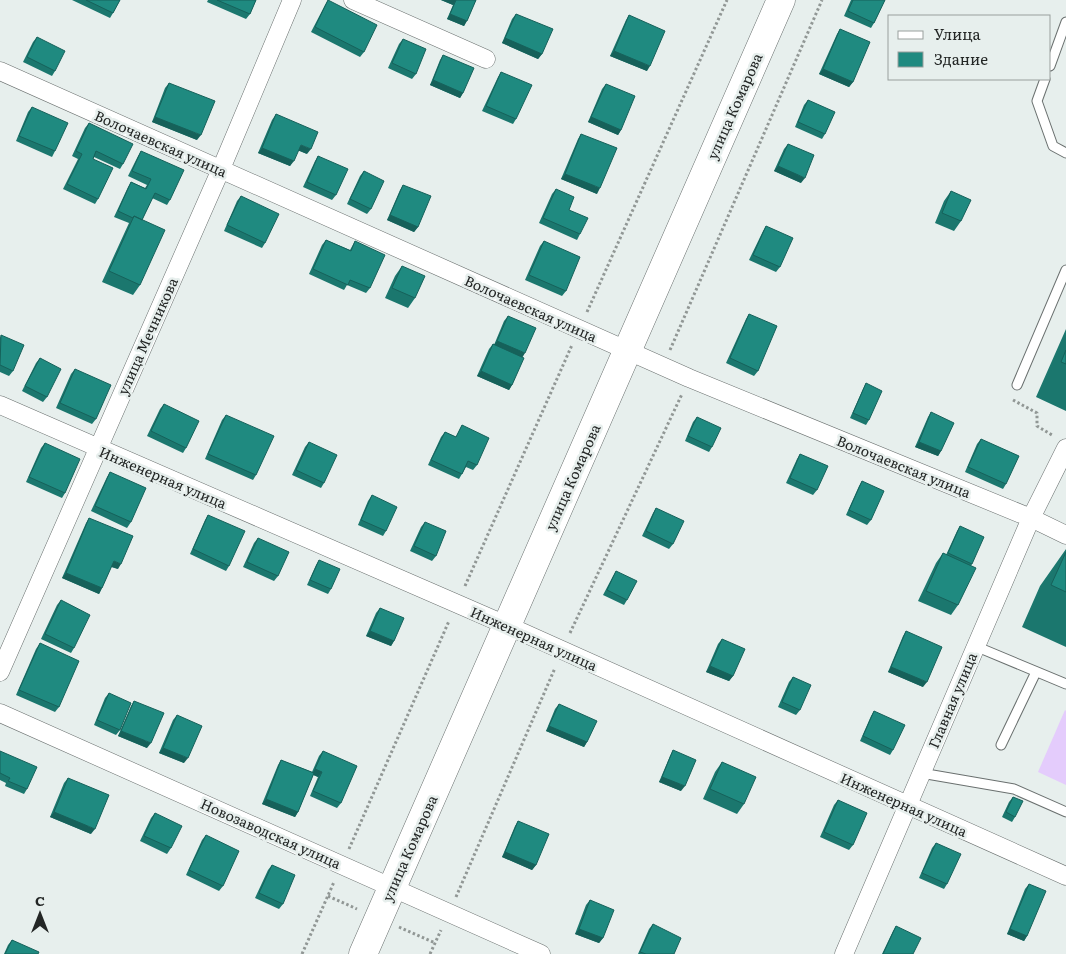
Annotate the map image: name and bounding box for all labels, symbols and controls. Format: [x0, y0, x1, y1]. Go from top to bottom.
legend [888, 15, 1051, 80]
text: Улица [934, 22, 982, 45]
text: Здание [934, 47, 988, 70]
street label: улица Комарова [702, 49, 767, 162]
street label: Волочаевская улица [92, 105, 231, 181]
street label: Волочаевская улица [462, 270, 601, 346]
street label: улица Мечникова [112, 274, 182, 398]
street label: улица Комарова [540, 420, 605, 533]
street label: Волочаевская улица [834, 430, 974, 502]
street label: Инженерная улица [96, 441, 230, 513]
street label: Инженерная улица [467, 601, 601, 675]
street label: Главная улица [923, 649, 981, 751]
street label: Инженерная улица [837, 767, 971, 841]
street label: улица Комарова [377, 791, 442, 904]
street label: Новозаводская улица [198, 793, 345, 873]
north arrow [15, 889, 65, 939]
text: С [35, 890, 45, 910]

